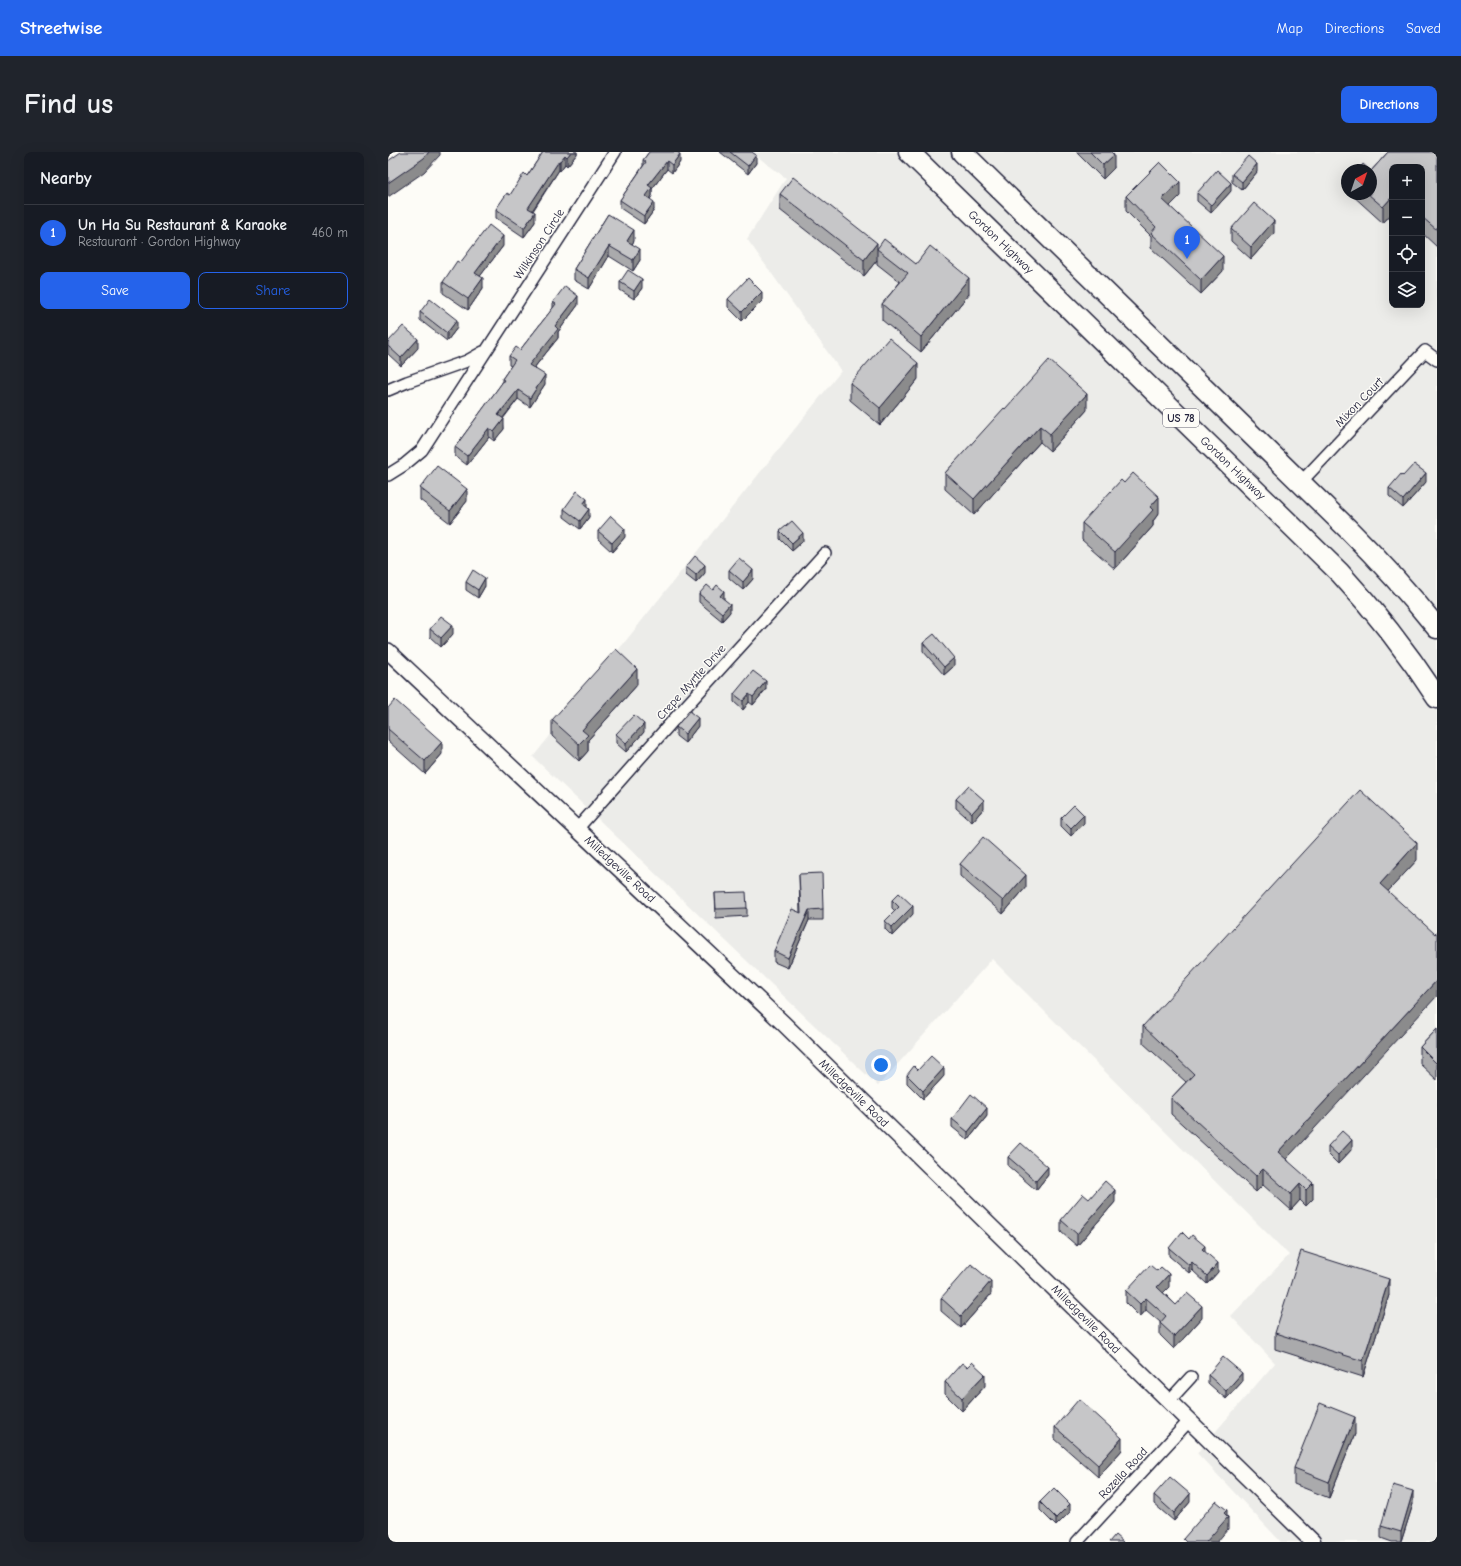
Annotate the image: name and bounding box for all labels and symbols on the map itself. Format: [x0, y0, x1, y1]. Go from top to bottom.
north arrow [1341, 164, 1377, 200]
street label: Wilkinson Circle [511, 206, 567, 282]
street label: Gordon Highway [965, 207, 1037, 277]
pin: 1 [1174, 226, 1200, 259]
street label: Mixon Court [1332, 374, 1386, 430]
road number: US 78 [1163, 409, 1199, 427]
street label: Gordon Highway [1197, 433, 1269, 503]
street label: Crepe Myrtle Drive [654, 641, 728, 723]
street label: Milledgeville Road [582, 833, 658, 905]
your location [871, 1055, 891, 1075]
street label: Milledgeville Road [816, 1056, 892, 1130]
street label: Milledgeville Road [1049, 1282, 1123, 1356]
street label: Rozella Road [1096, 1444, 1150, 1502]

